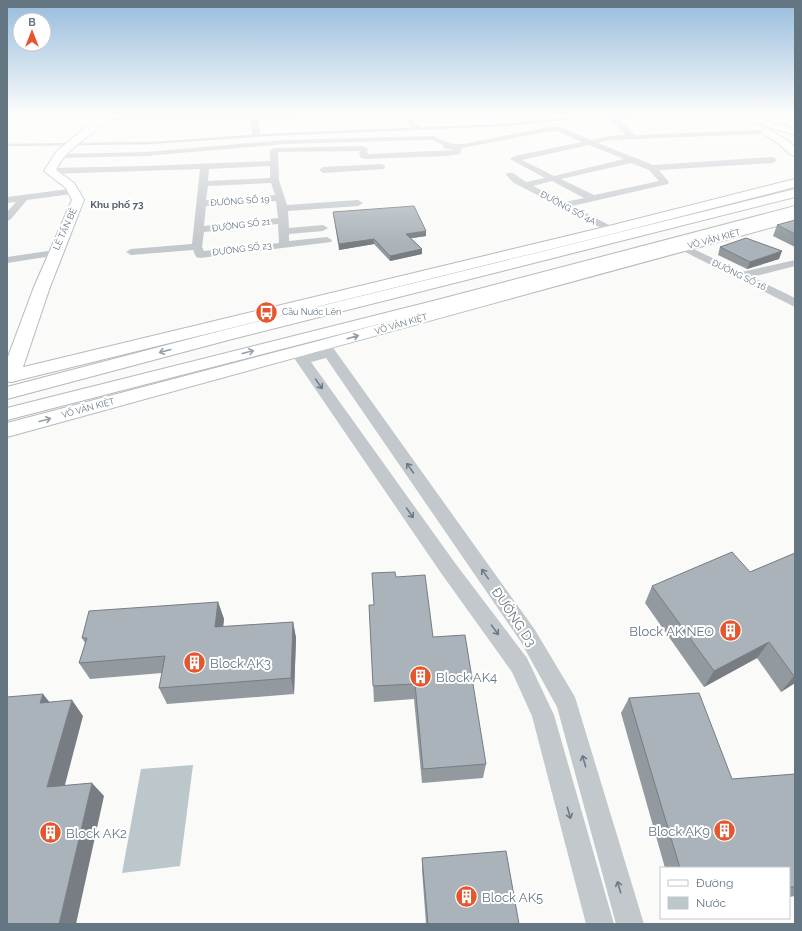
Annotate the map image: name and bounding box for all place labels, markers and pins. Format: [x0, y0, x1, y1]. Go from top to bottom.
bus stop icon: Cầu Nước Lên [254, 299, 280, 325]
place label: Cầu Nước Lên [282, 307, 341, 317]
building icon: Block AK NEO [717, 618, 743, 644]
place label: Block AK NEO [629, 624, 714, 639]
building icon: Block AK3 [182, 650, 208, 676]
place label: Block AK3 [210, 656, 271, 671]
building icon: Block AK4 [407, 664, 433, 690]
place label: Block AK4 [436, 670, 497, 685]
building icon: Block AK9 [712, 818, 738, 844]
building icon: Block AK2 [38, 820, 64, 846]
place label: Block AK9 [648, 824, 710, 839]
place label: Block AK2 [66, 826, 127, 841]
building icon: Block AK5 [453, 884, 479, 910]
place label: Block AK5 [482, 890, 543, 905]

